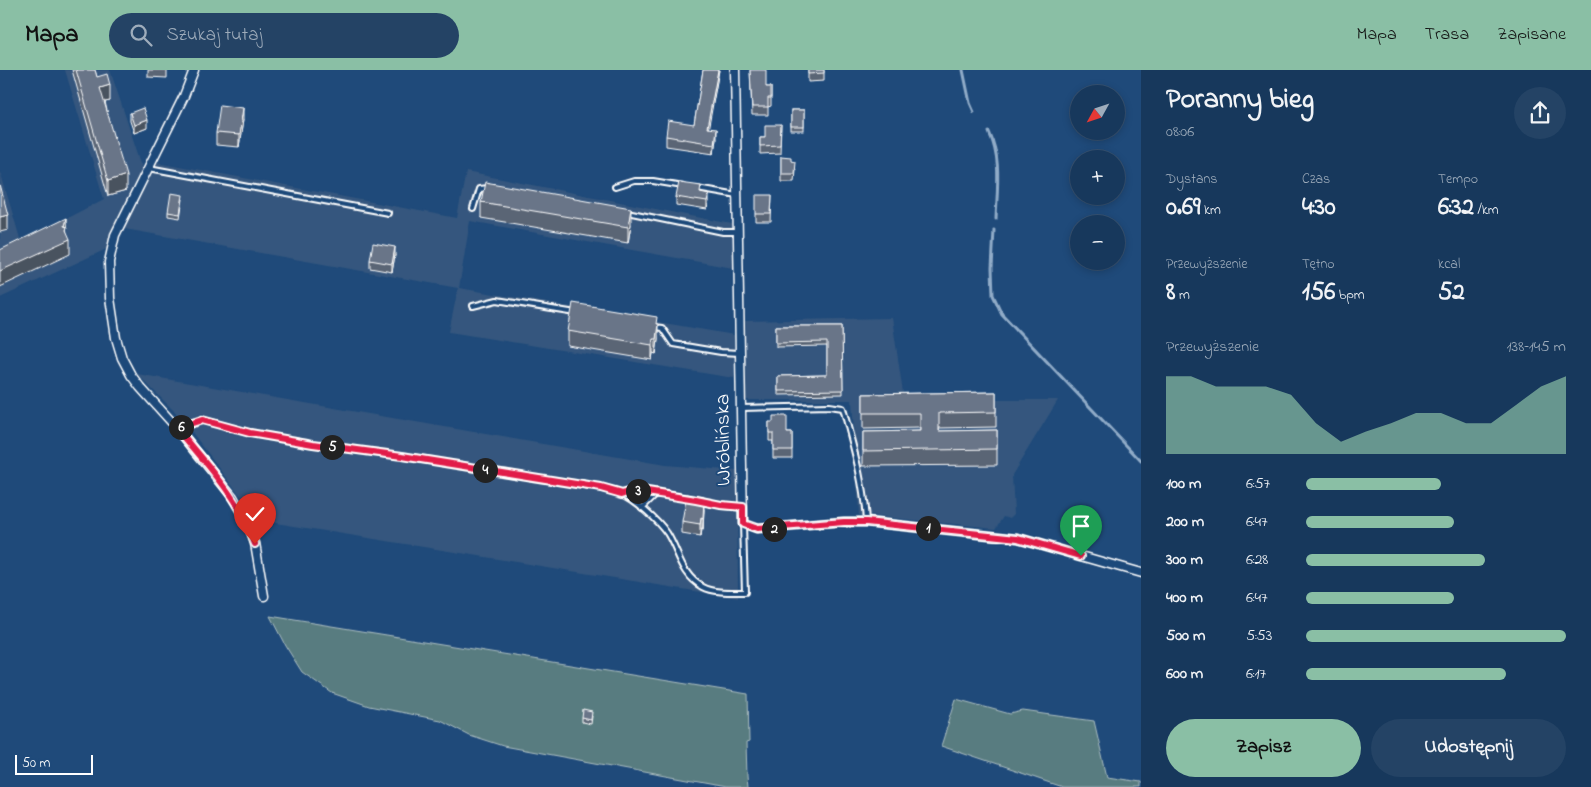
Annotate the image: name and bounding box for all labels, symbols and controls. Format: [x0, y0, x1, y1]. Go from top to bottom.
search box [109, 13, 459, 58]
text: Mapa [25, 18, 79, 53]
icon: search [127, 21, 155, 49]
text: Szukaj tutaj [167, 22, 262, 49]
text: Mapa [1357, 22, 1397, 48]
text: Trasa [1425, 22, 1469, 48]
text: Zapisane [1497, 22, 1566, 48]
text: Poranny bieg [1166, 80, 1314, 121]
north arrow [1070, 85, 1125, 140]
map controls [1070, 85, 1125, 270]
button: share [1514, 87, 1566, 139]
text: 08:06 [1166, 120, 1194, 144]
button: + [1070, 150, 1125, 205]
text: Dystans [1166, 169, 1217, 190]
text: Czas [1302, 169, 1330, 190]
text: Tempo [1438, 169, 1478, 190]
text: 0.69 [1166, 190, 1200, 226]
text: 4:30 [1302, 190, 1336, 226]
text: 6:32 [1438, 190, 1474, 226]
text: km [1200, 200, 1221, 221]
text: /km [1474, 200, 1499, 221]
button: − [1070, 215, 1125, 270]
text: Przewyższenie [1166, 254, 1248, 275]
text: Tętno [1302, 254, 1335, 275]
text: kcal [1438, 254, 1460, 275]
text: 8 [1166, 275, 1175, 311]
text: 156 [1302, 275, 1335, 311]
text: 52 [1438, 275, 1465, 311]
text: m [1175, 285, 1190, 306]
text: bpm [1335, 285, 1365, 306]
text: Przewyższenie [1166, 335, 1259, 359]
text: 138–145 m [1506, 335, 1566, 359]
street label: Wróblińska [708, 394, 740, 486]
pin: 6 [168, 414, 194, 440]
text: 6 [178, 417, 185, 438]
pin: 5 [320, 434, 344, 460]
text: 5 [328, 437, 337, 458]
pin: 4 [472, 458, 498, 482]
text: 4 [483, 460, 488, 481]
text: 100 m [1166, 472, 1201, 496]
text: 6:57 [1246, 472, 1270, 496]
pin: 3 [626, 478, 650, 504]
text: 3 [636, 481, 641, 502]
pin [234, 493, 276, 544]
icon: check [241, 500, 269, 528]
pin [1060, 505, 1102, 556]
text: 200 m [1166, 510, 1204, 534]
text: 6:47 [1246, 510, 1268, 534]
icon: arrive [1067, 512, 1095, 540]
pin: 2 [762, 516, 786, 542]
pin: 1 [916, 516, 940, 540]
text: 1 [926, 518, 931, 539]
text: 2 [771, 519, 778, 540]
text: 300 m [1166, 548, 1203, 572]
text: 6:28 [1246, 548, 1268, 572]
text: 400 m [1166, 586, 1203, 610]
text: 6:47 [1246, 586, 1268, 610]
text: 500 m [1166, 624, 1205, 648]
text: 5:53 [1246, 624, 1272, 648]
text: 600 m [1166, 662, 1203, 686]
text: 6:17 [1246, 662, 1266, 686]
button: Zapisz [1166, 719, 1361, 777]
button: Udostępnij [1371, 719, 1566, 777]
scale bar [15, 752, 92, 775]
text: 50 m [22, 753, 50, 774]

